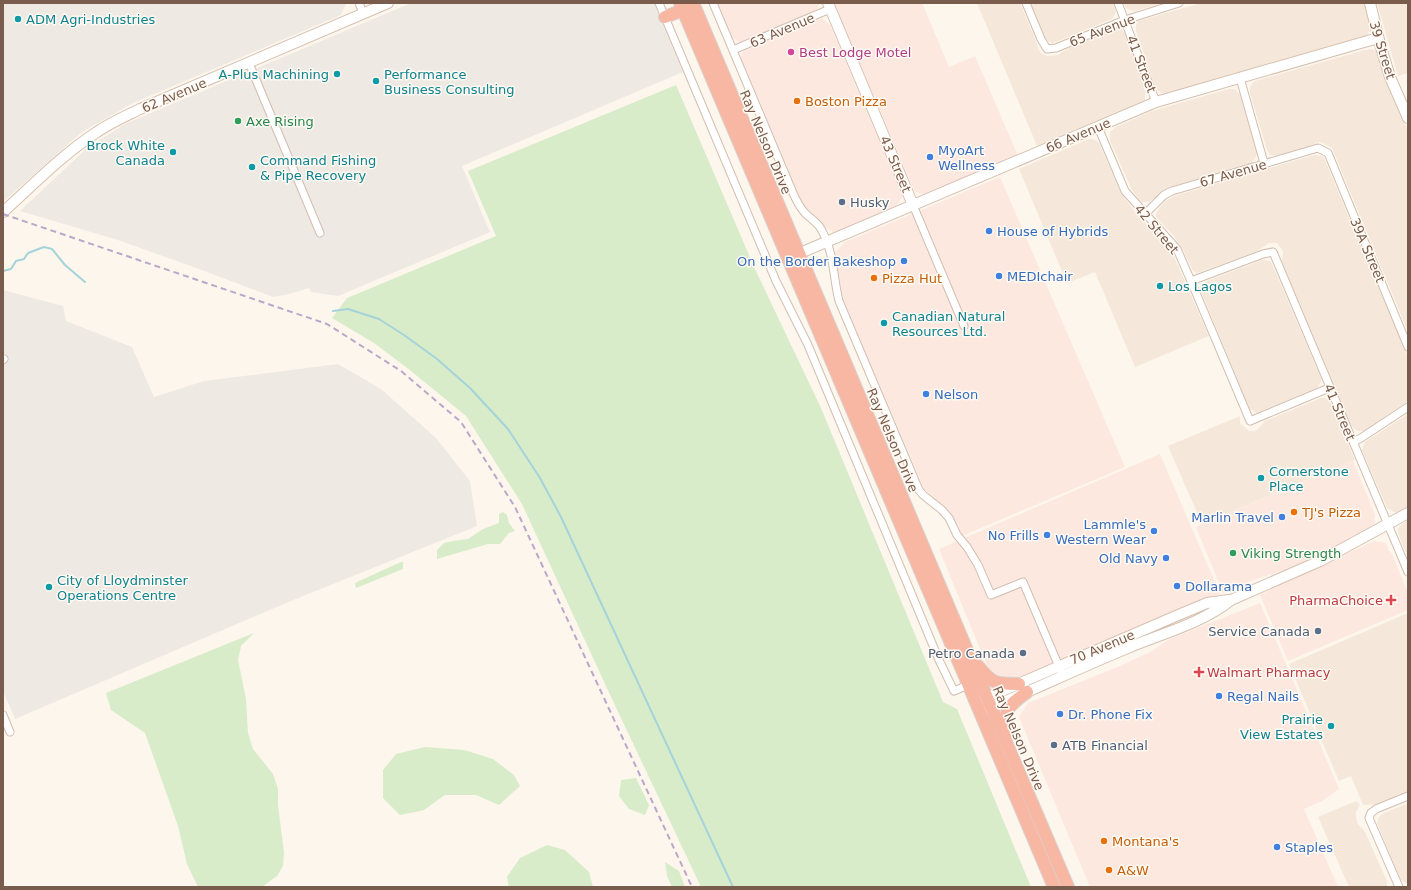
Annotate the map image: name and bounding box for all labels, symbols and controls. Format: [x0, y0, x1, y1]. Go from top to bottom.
street label: 63 Avenue [748, 10, 817, 51]
street label: 65 Avenue [1067, 11, 1137, 50]
place label: ADM Agri-Industries [26, 12, 155, 27]
marker: ADM Agri-Industries [13, 14, 23, 24]
street label: 39 Street [1367, 19, 1398, 81]
street label: 41 Street [1124, 33, 1159, 95]
place label: Best Lodge Motel [799, 45, 911, 60]
marker: Best Lodge Motel [786, 47, 796, 57]
place label: A-Plus Machining [219, 67, 329, 82]
place label: Performance Business Consulting [384, 67, 515, 97]
marker: A-Plus Machining [332, 69, 342, 79]
street label: 62 Avenue [140, 75, 209, 116]
marker: Performance Business Consulting [371, 76, 381, 86]
street label: Ray Nelson Drive [737, 88, 794, 197]
place label: Boston Pizza [805, 94, 887, 109]
marker: Boston Pizza [792, 96, 802, 106]
place label: Axe Rising [246, 114, 314, 129]
street label: 66 Avenue [1044, 115, 1113, 156]
marker: Axe Rising [233, 116, 243, 126]
street label: 43 Street [877, 134, 914, 195]
place label: Brock White Canada [86, 138, 165, 168]
place label: MyoArt Wellness [938, 143, 995, 173]
marker: Brock White Canada [168, 147, 178, 157]
marker: MyoArt Wellness [925, 152, 935, 162]
place label: Command Fishing & Pipe Recovery [260, 153, 376, 183]
street label: 67 Avenue [1198, 157, 1268, 190]
marker: Command Fishing & Pipe Recovery [247, 162, 257, 172]
place label: Husky [850, 195, 890, 210]
marker: Husky [837, 197, 847, 207]
street label: 42 Street [1132, 201, 1182, 257]
street label: 39A Street [1347, 215, 1388, 285]
place label: House of Hybrids [997, 224, 1108, 239]
marker: House of Hybrids [984, 226, 994, 236]
place label: On the Border Bakeshop [737, 254, 896, 269]
marker: On the Border Bakeshop [899, 256, 909, 266]
place label: MEDIchair [1007, 269, 1073, 284]
place label: Pizza Hut [882, 271, 942, 286]
marker: MEDIchair [994, 271, 1004, 281]
marker: Pizza Hut [869, 273, 879, 283]
place label: Los Lagos [1168, 279, 1232, 294]
marker: Los Lagos [1155, 281, 1165, 291]
place label: Canadian Natural Resources Ltd. [892, 309, 1005, 339]
marker: Canadian Natural Resources Ltd. [879, 318, 889, 328]
street label: 41 Street [1321, 382, 1358, 443]
street label: Ray Nelson Drive [864, 386, 921, 495]
place label: Nelson [934, 387, 978, 402]
marker: Nelson [921, 389, 931, 399]
place label: Cornerstone Place [1269, 464, 1349, 494]
marker: Cornerstone Place [1256, 473, 1266, 483]
place label: TJ's Pizza [1301, 505, 1361, 520]
marker: TJ's Pizza [1289, 507, 1299, 517]
place label: Marlin Travel [1191, 510, 1274, 525]
marker: Marlin Travel [1277, 512, 1287, 522]
place label: Lammle's Western Wear [1055, 517, 1147, 547]
marker: Lammle's Western Wear [1149, 526, 1159, 536]
place label: No Frills [988, 528, 1039, 543]
marker: No Frills [1042, 530, 1052, 540]
place label: Viking Strength [1241, 546, 1341, 561]
marker: Viking Strength [1228, 548, 1238, 558]
place label: Old Navy [1099, 551, 1158, 566]
marker: Old Navy [1161, 553, 1171, 563]
place label: City of Lloydminster Operations Centre [57, 573, 188, 603]
place label: Dollarama [1185, 579, 1252, 594]
marker: Dollarama [1172, 581, 1182, 591]
marker: City of Lloydminster Operations Centre [44, 582, 54, 592]
place label: PharmaChoice [1289, 593, 1383, 608]
marker: PharmaChoice [1386, 595, 1396, 605]
place label: Service Canada [1208, 624, 1310, 639]
marker: Service Canada [1313, 626, 1323, 636]
street label: 70 Avenue [1068, 627, 1137, 668]
place label: Petro Canada [928, 646, 1015, 661]
marker: Petro Canada [1018, 648, 1028, 658]
place label: Walmart Pharmacy [1207, 665, 1331, 680]
marker: Walmart Pharmacy [1194, 667, 1204, 677]
street label: Ray Nelson Drive [990, 684, 1047, 793]
place label: Regal Nails [1227, 689, 1299, 704]
marker: Regal Nails [1214, 691, 1224, 701]
place label: Dr. Phone Fix [1068, 707, 1153, 722]
marker: Dr. Phone Fix [1055, 709, 1065, 719]
place label: Prairie View Estates [1240, 712, 1323, 742]
marker: Prairie View Estates [1326, 721, 1336, 731]
place label: ATB Financial [1062, 738, 1148, 753]
marker: ATB Financial [1049, 740, 1059, 750]
place label: Montana's [1112, 834, 1179, 849]
marker: Montana's [1099, 836, 1109, 846]
place label: Staples [1285, 840, 1333, 855]
marker: Staples [1272, 842, 1282, 852]
place label: A&W [1117, 863, 1149, 878]
marker: A&W [1104, 865, 1114, 875]

